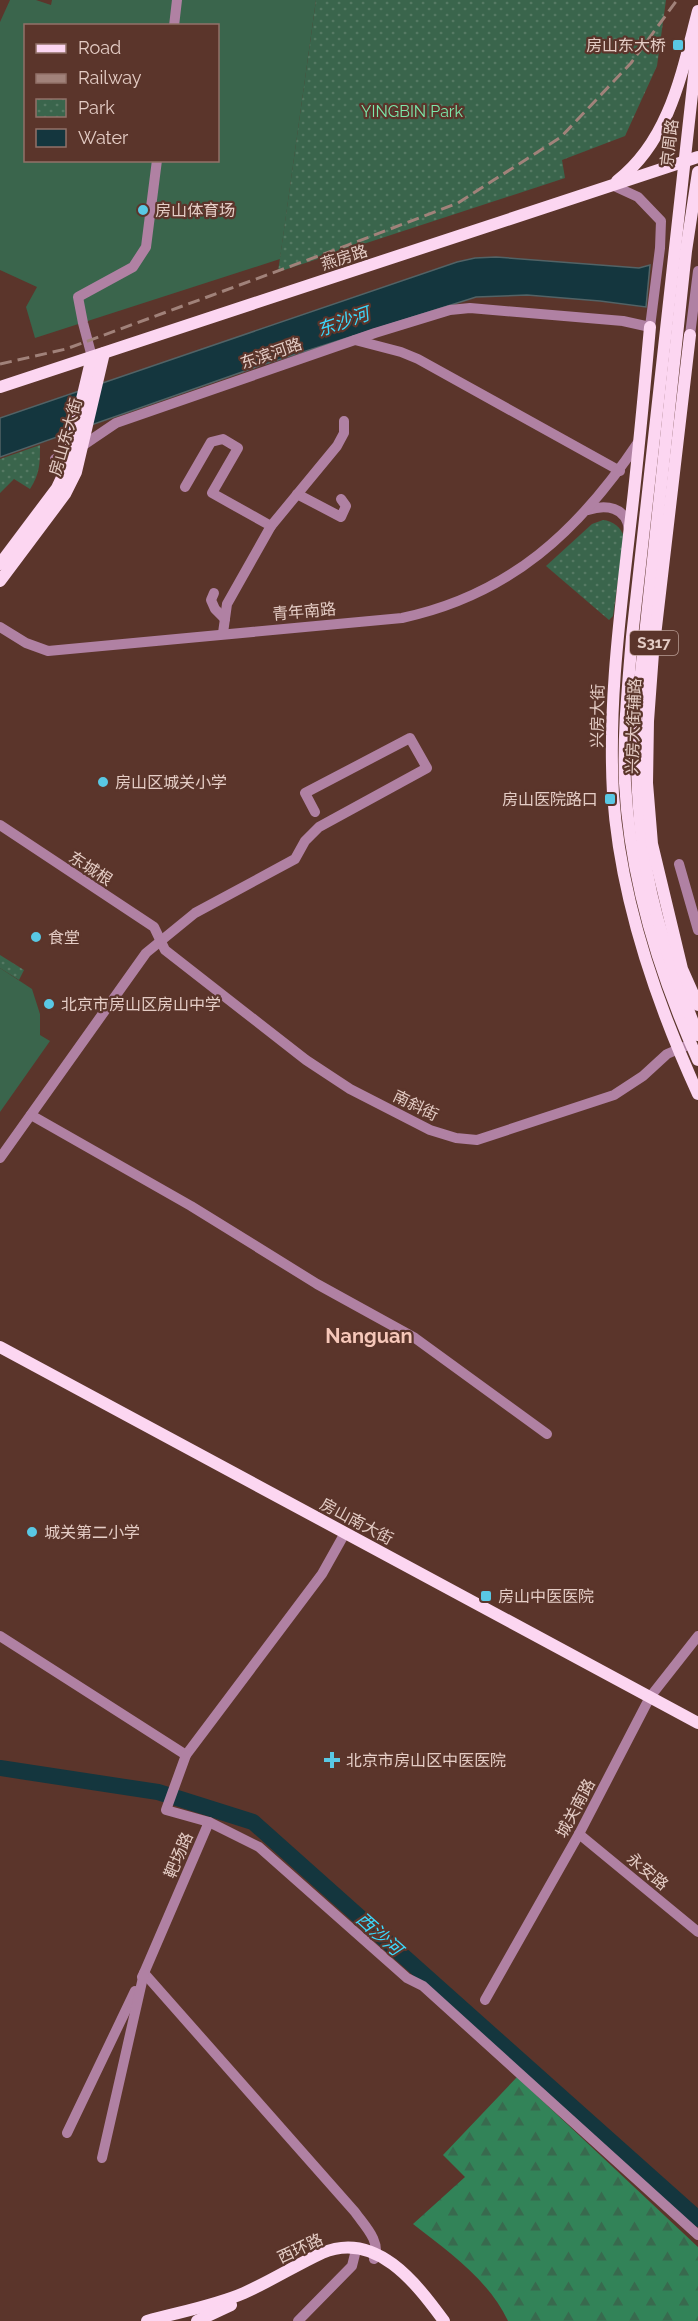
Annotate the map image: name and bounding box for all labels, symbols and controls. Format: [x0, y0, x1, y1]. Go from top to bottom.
legend [24, 24, 219, 162]
place label: 房山东大桥 [586, 36, 666, 55]
text: Road [78, 37, 121, 58]
marker: 房山东大桥 [671, 38, 685, 52]
text: Railway [78, 67, 142, 88]
text: Park [78, 97, 115, 118]
park label: YINGBIN Park [361, 102, 463, 121]
street label: 京周路 [657, 118, 682, 168]
text: Water [78, 127, 129, 148]
place label: 房山体育场 [155, 201, 235, 220]
marker: 房山体育场 [136, 203, 150, 217]
street label: 燕房路 [318, 241, 370, 274]
water label: 东沙河 [314, 302, 375, 340]
street label: 东滨河路 [238, 334, 305, 373]
street label: 房山东大街 [45, 396, 86, 478]
street label: 青年南路 [271, 599, 337, 624]
road number: S317 [630, 631, 678, 655]
street label: 兴房大街辅路 [622, 678, 645, 774]
street label: 兴房大街 [587, 684, 608, 748]
place label: 房山区城关小学 [115, 773, 227, 792]
marker: 房山区城关小学 [96, 775, 110, 789]
place label: 房山医院路口 [502, 790, 598, 809]
marker: 房山医院路口 [603, 792, 617, 806]
street label: 东城根 [65, 847, 116, 889]
place label: 食堂 [48, 928, 80, 947]
marker: 食堂 [29, 930, 43, 944]
place label: 北京市房山区房山中学 [61, 995, 221, 1014]
marker: 北京市房山区房山中学 [42, 997, 56, 1011]
street label: 南斜街 [390, 1086, 442, 1125]
district label: Nanguan [325, 1324, 413, 1348]
street label: 房山南大街 [317, 1494, 397, 1549]
place label: 城关第二小学 [44, 1523, 140, 1542]
marker: 城关第二小学 [25, 1525, 39, 1539]
place label: 房山中医医院 [498, 1587, 594, 1606]
marker: 房山中医医院 [479, 1589, 493, 1603]
marker: 北京市房山区中医医院 [323, 1751, 341, 1769]
place label: 北京市房山区中医医院 [346, 1751, 506, 1770]
street label: 城关南路 [552, 1776, 599, 1841]
street label: 靶场路 [160, 1829, 197, 1881]
street label: 永安路 [623, 1849, 672, 1894]
water label: 西沙河 [352, 1908, 409, 1962]
street label: 西环路 [274, 2230, 326, 2267]

